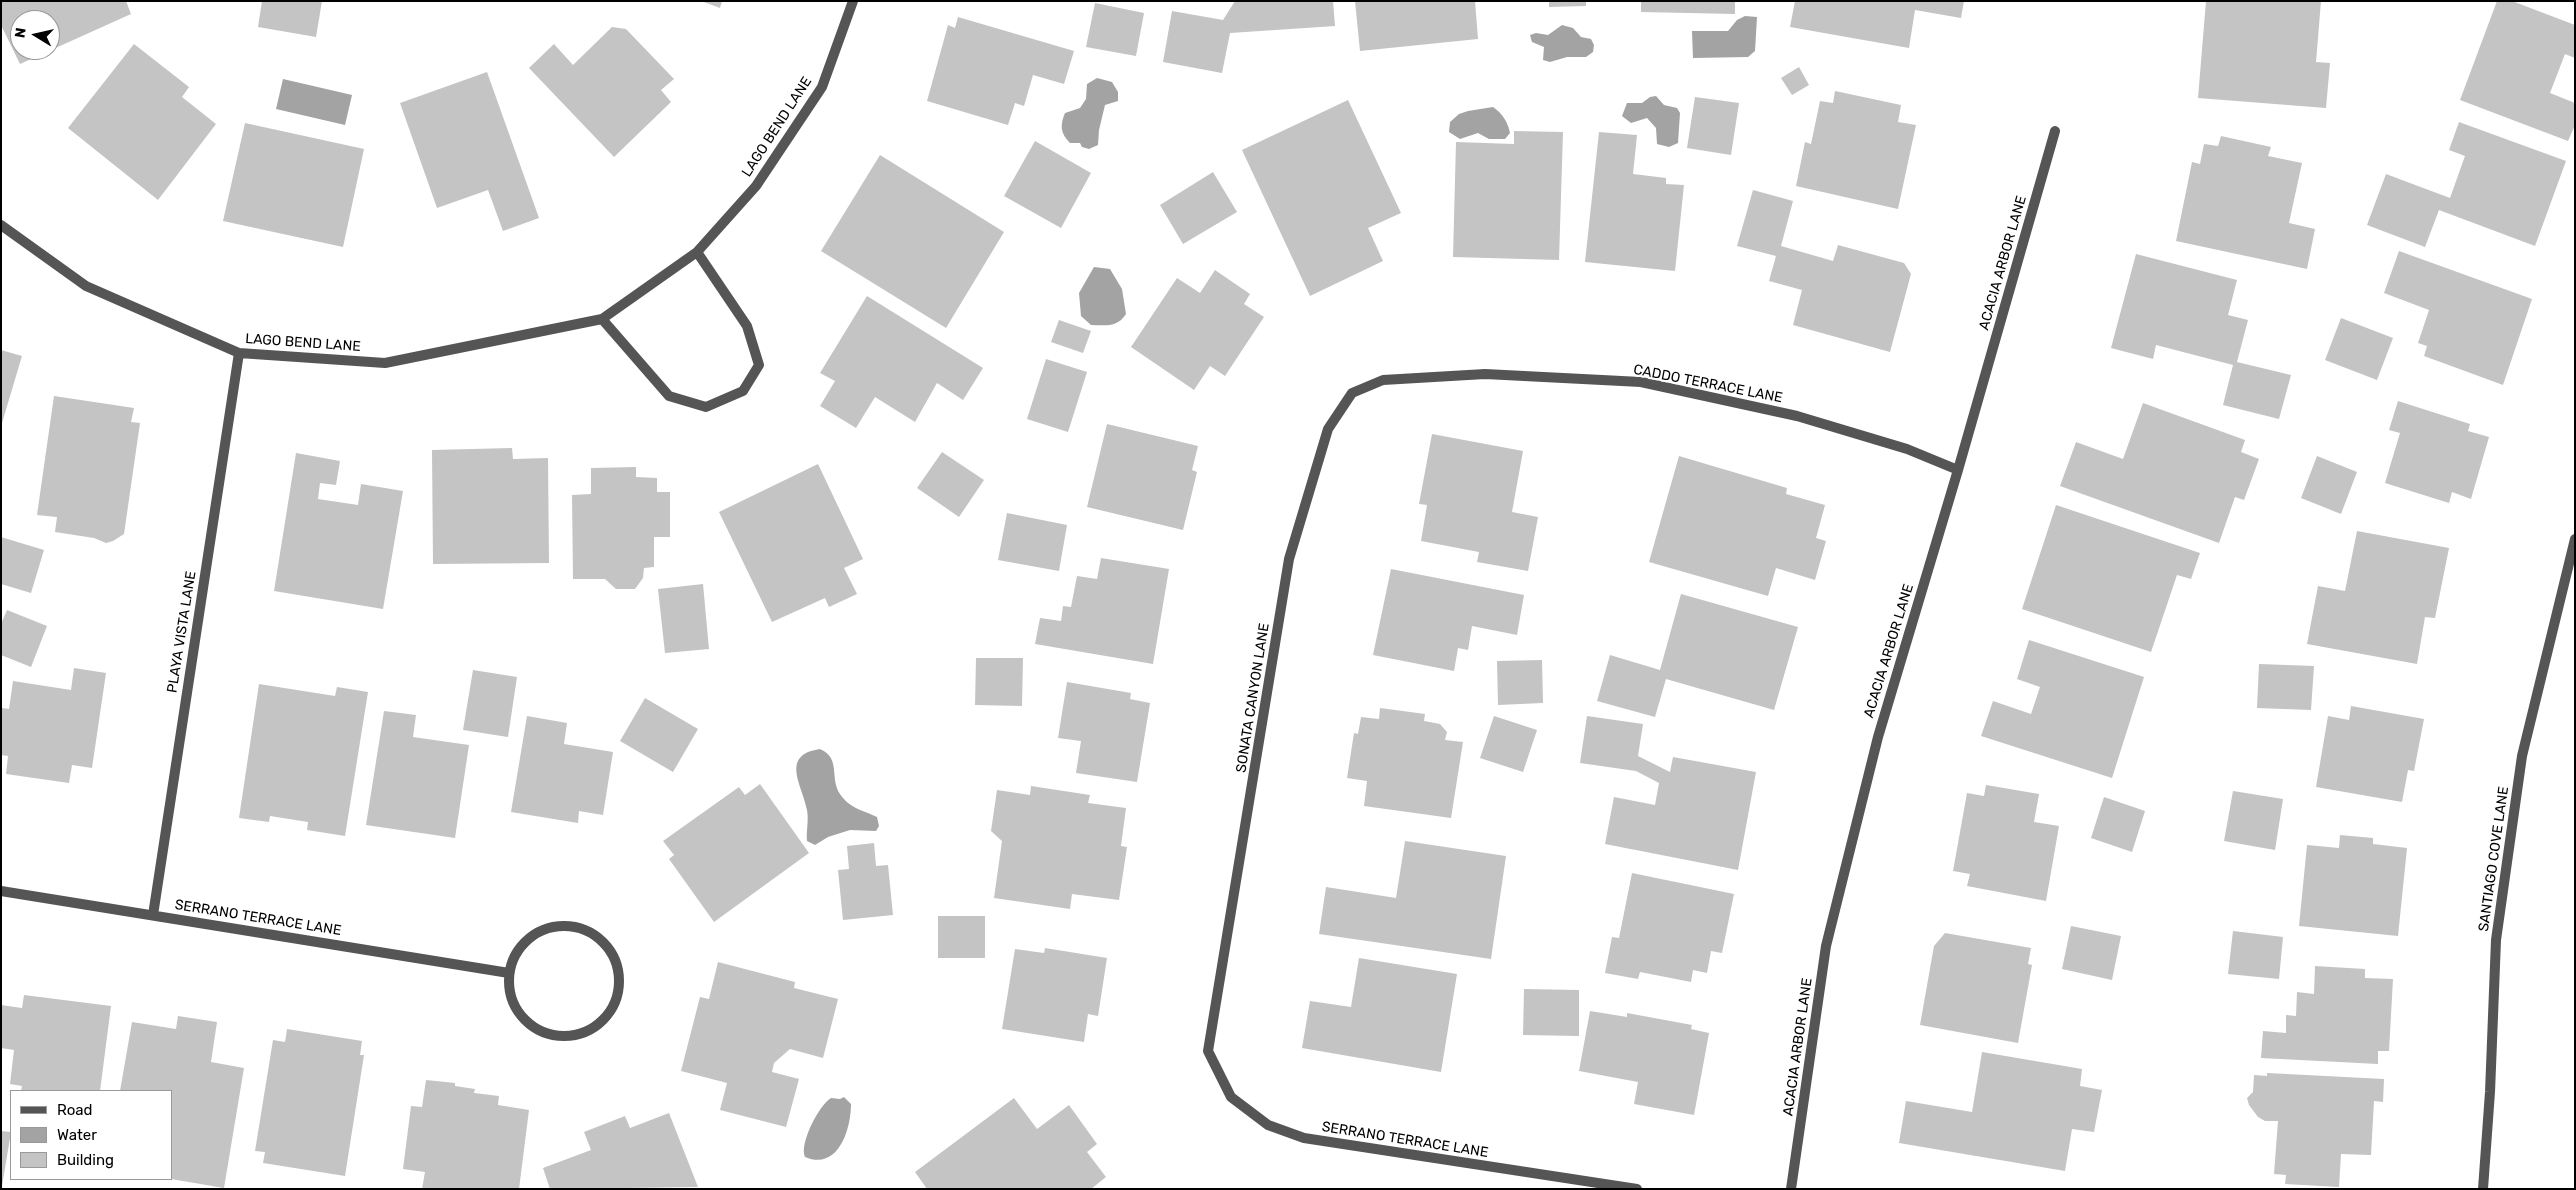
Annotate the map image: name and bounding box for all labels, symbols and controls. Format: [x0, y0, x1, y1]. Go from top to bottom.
north arrow [10, 10, 60, 60]
text: N [11, 26, 30, 39]
street label: LAGO BEND LANE [738, 74, 816, 180]
street label: ACACIA ARBOR LANE [1976, 194, 2030, 332]
street label: LAGO BEND LANE [245, 331, 361, 355]
street label: CADDO TERRACE LANE [1632, 361, 1784, 407]
street label: PLAYA VISTA LANE [164, 570, 200, 694]
street label: ACACIA ARBOR LANE [1861, 582, 1917, 720]
street label: SONATA CANYON LANE [1233, 622, 1273, 774]
street label: SANTIAGO COVE LANE [2475, 785, 2513, 933]
street label: SERRANO TERRACE LANE [174, 897, 342, 939]
street label: ACACIA ARBOR LANE [1780, 977, 1816, 1117]
legend [10, 1090, 172, 1180]
text: Road [57, 1101, 93, 1119]
street label: SERRANO TERRACE LANE [1321, 1119, 1489, 1161]
text: Water [57, 1126, 97, 1144]
text: Building [57, 1151, 114, 1169]

